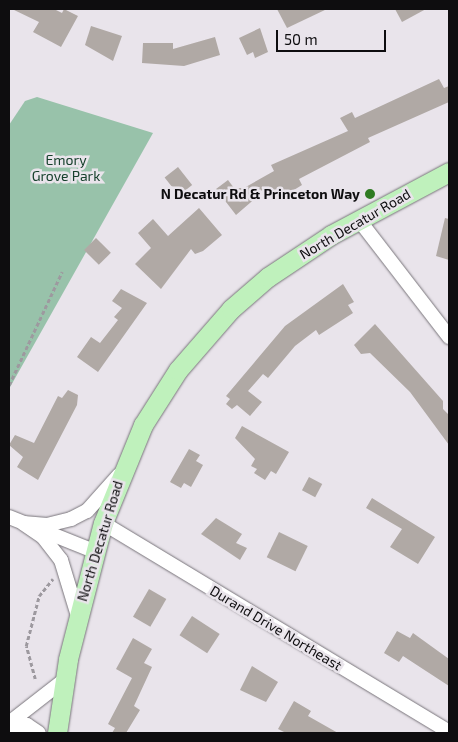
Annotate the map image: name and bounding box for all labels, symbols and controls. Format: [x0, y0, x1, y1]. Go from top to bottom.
scale bar [278, 20, 388, 52]
text: 50 m [284, 30, 318, 48]
park label: Emory Grove Park [32, 152, 100, 184]
street label: North Decatur Road [296, 185, 414, 263]
place label: N Decatur Rd & Princeton Way [160, 186, 360, 202]
marker: N Decatur Rd & Princeton Way [364, 188, 376, 200]
street label: North Decatur Road [74, 478, 126, 604]
street label: Durand Drive Northeast [207, 582, 345, 674]

